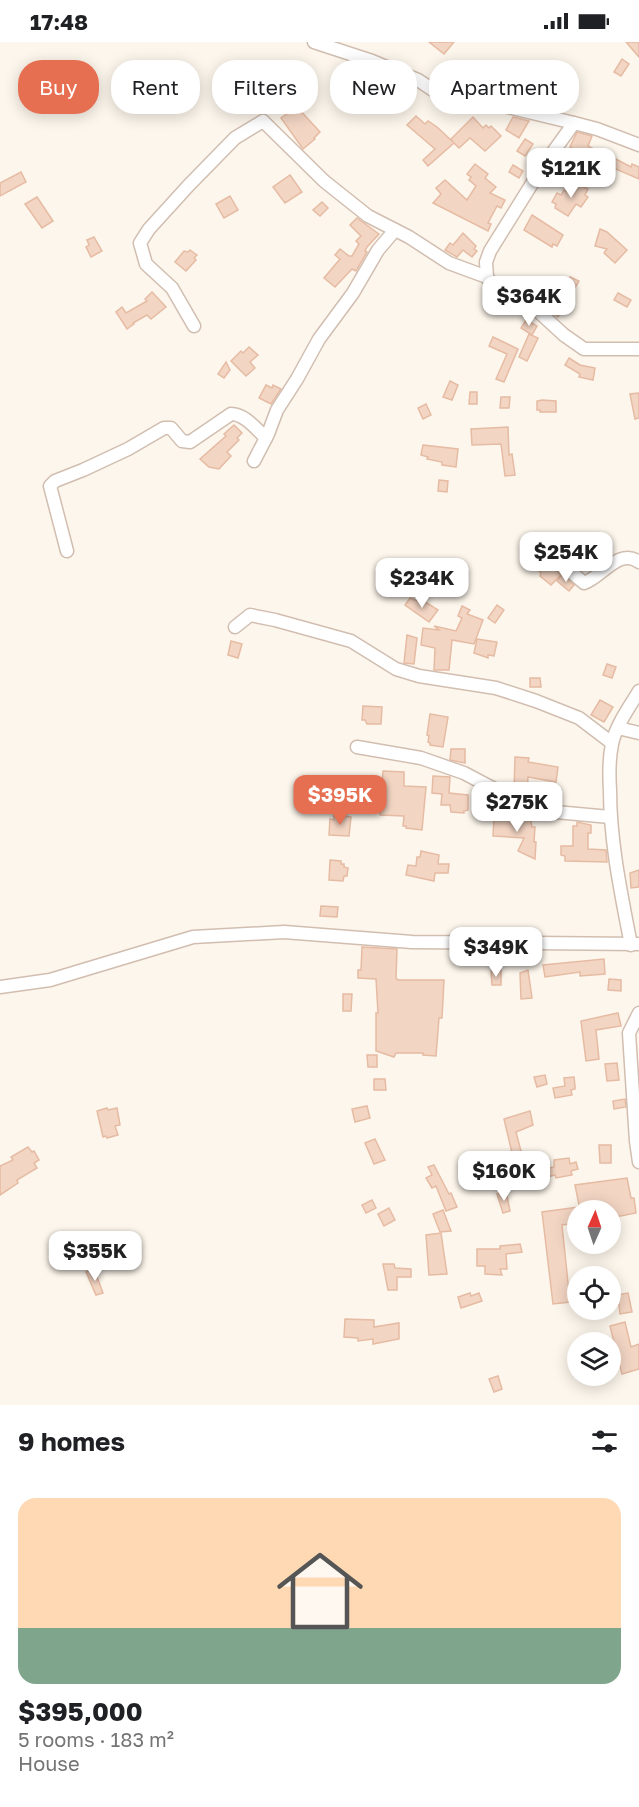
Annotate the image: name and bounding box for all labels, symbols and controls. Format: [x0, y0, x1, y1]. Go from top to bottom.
text: 17:48 [30, 8, 88, 35]
chip: Buy [18, 60, 99, 114]
chip: Rent [111, 60, 200, 114]
chip: Filters [212, 60, 318, 114]
chip: New [330, 60, 417, 114]
chip: Apartment [429, 60, 579, 114]
pin: $121K [529, 148, 613, 199]
text: $121K [541, 155, 601, 179]
pin: $364K [487, 276, 571, 327]
text: $364K [496, 283, 562, 307]
pin: $254K [524, 532, 608, 583]
text: $254K [534, 539, 598, 563]
pin: $234K [380, 558, 464, 609]
text: $234K [390, 565, 454, 589]
pin: $395K [298, 775, 382, 826]
text: $395K [308, 782, 373, 806]
pin: $275K [475, 782, 559, 833]
text: $275K [485, 789, 549, 813]
pin: $349K [454, 927, 538, 978]
text: $349K [463, 934, 529, 958]
pin: $160K [462, 1151, 546, 1202]
text: $160K [472, 1158, 536, 1182]
north arrow [567, 1200, 621, 1254]
map controls [567, 1200, 621, 1386]
pin: $355K [53, 1231, 137, 1282]
text: $355K [63, 1238, 127, 1262]
button: locate [567, 1266, 621, 1320]
button: layers [567, 1332, 621, 1386]
icon: filters [588, 1425, 621, 1458]
text: 9 homes [18, 1426, 125, 1457]
icon: home [266, 1537, 374, 1645]
text: $395,000 [18, 1696, 143, 1727]
text: 5 rooms · 183 m² [18, 1727, 174, 1751]
text: House [18, 1751, 80, 1775]

